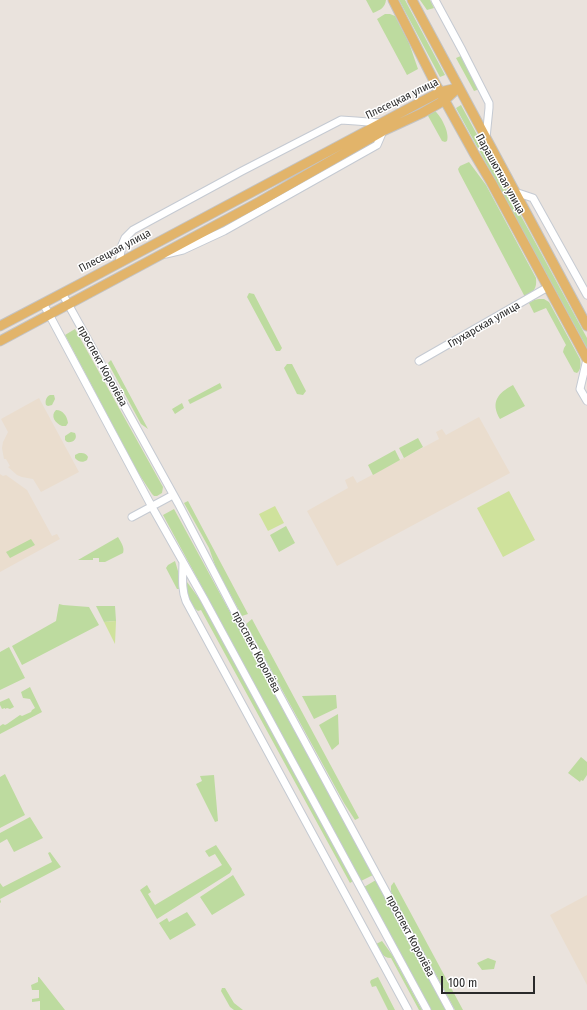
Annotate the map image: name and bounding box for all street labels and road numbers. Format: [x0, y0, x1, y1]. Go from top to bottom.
street label: Плесецкая улица [363, 76, 441, 122]
street label: Парашютная улица [472, 131, 528, 217]
street label: Плесецкая улица [77, 227, 153, 275]
street label: Глухарская улица [446, 299, 522, 351]
street label: проспект Королёва [74, 323, 130, 409]
street label: проспект Королёва [229, 609, 283, 695]
street label: проспект Королёва [383, 893, 437, 979]

